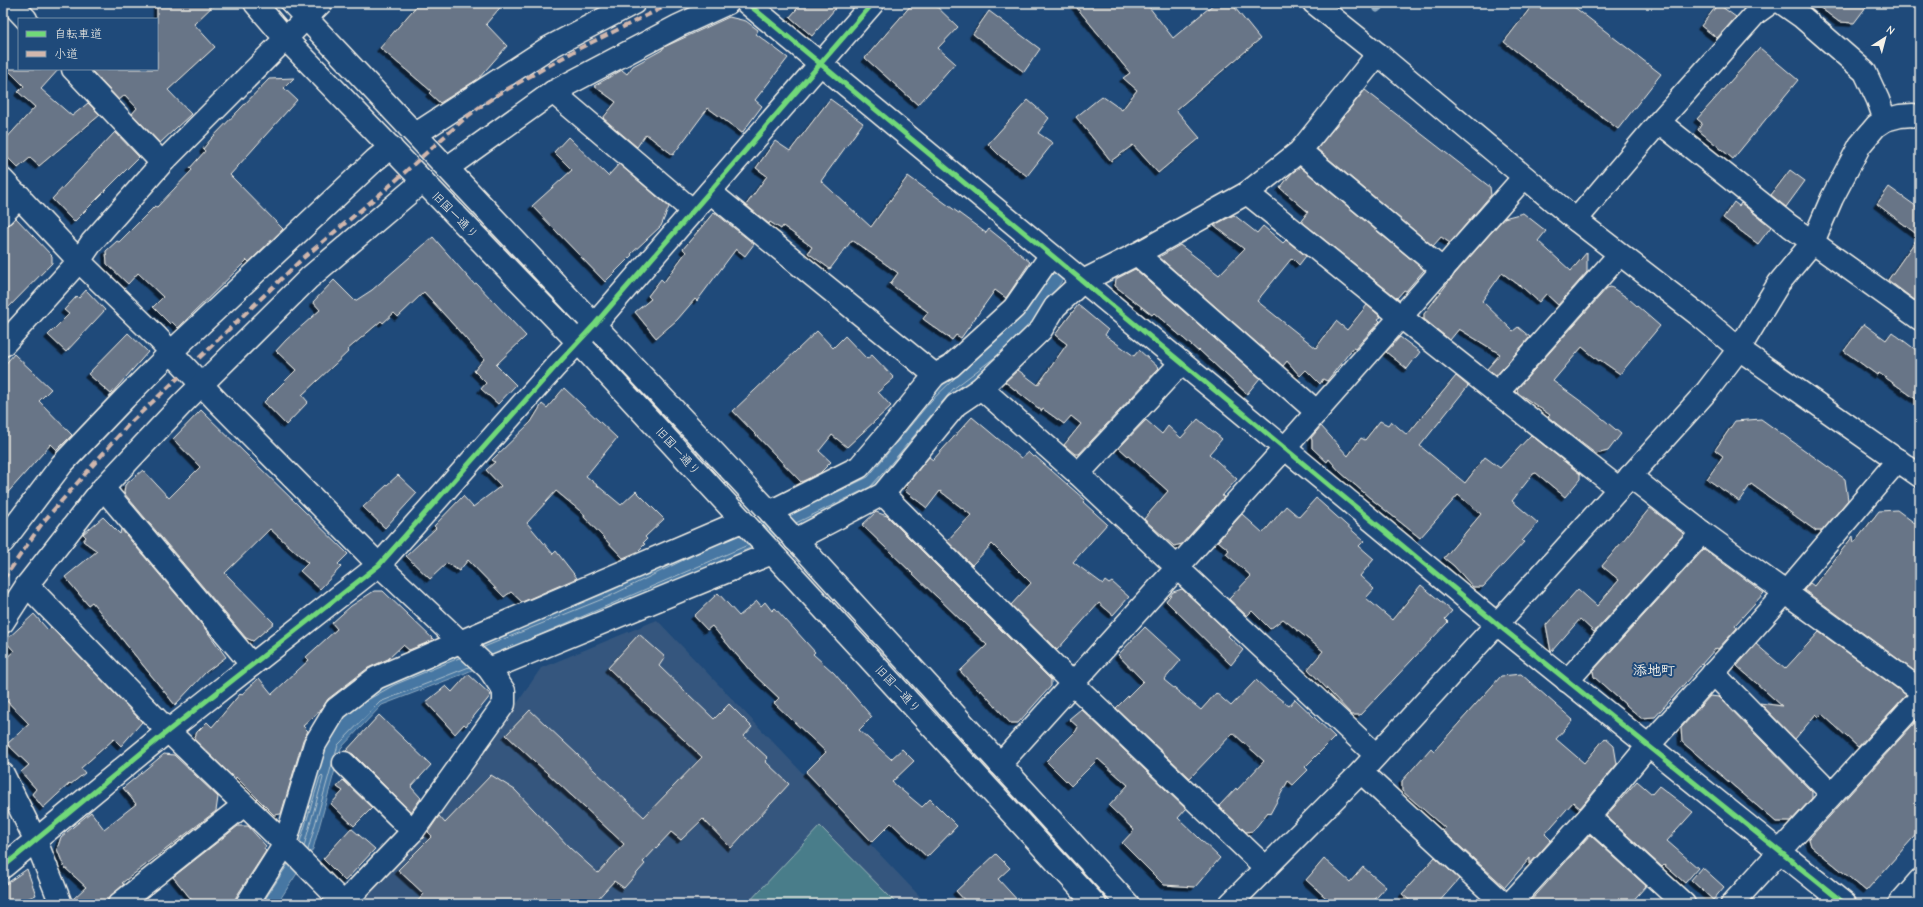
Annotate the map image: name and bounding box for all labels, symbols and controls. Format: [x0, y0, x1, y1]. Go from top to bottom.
legend [18, 18, 158, 70]
north arrow [1865, 18, 1905, 58]
text: N [1884, 23, 1897, 38]
text: 自転車道 [54, 27, 102, 41]
text: 小道 [54, 47, 78, 61]
street label: 旧国一通り [429, 189, 481, 241]
street label: 旧国一通り [653, 424, 703, 478]
street label: 旧国一通り [872, 662, 924, 716]
district label: 添地町 [1633, 662, 1675, 679]

